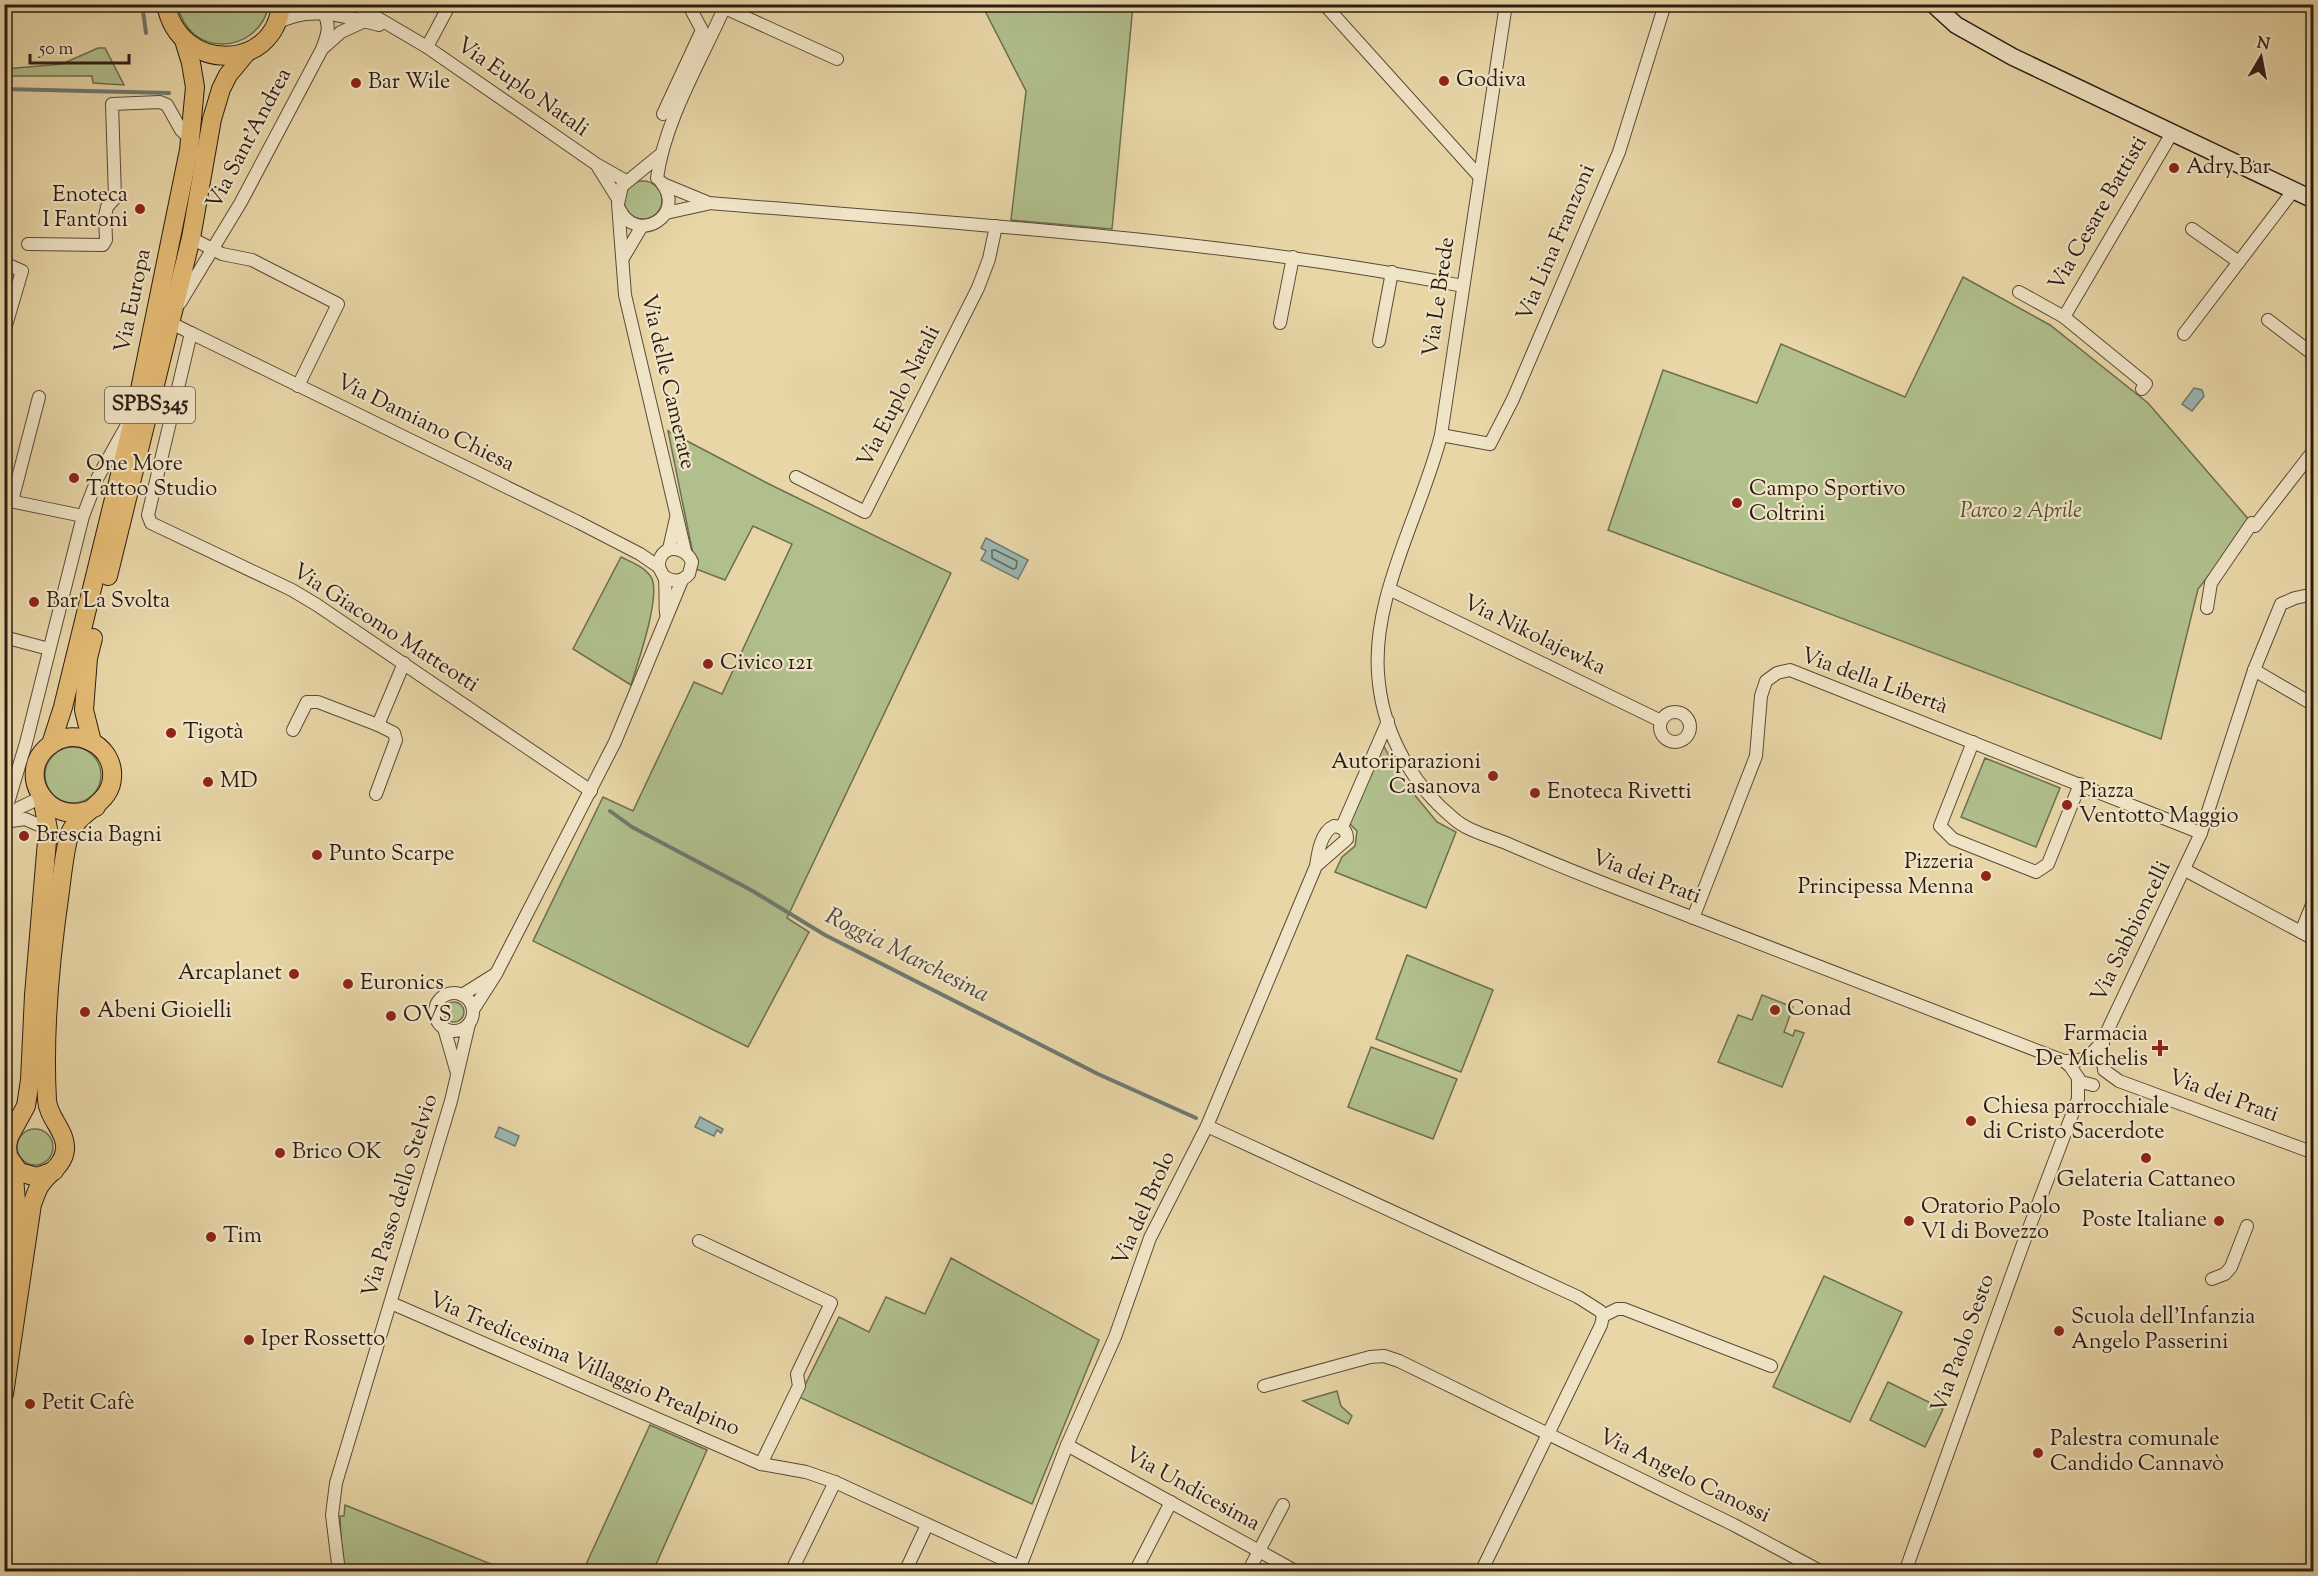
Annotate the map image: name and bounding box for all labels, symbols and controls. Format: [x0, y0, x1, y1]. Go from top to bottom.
scale bar [30, 27, 129, 65]
north arrow [2231, 27, 2291, 87]
street label: Via Euplo Natali [449, 30, 595, 146]
text: N [2255, 32, 2272, 57]
text: 50 m [38, 37, 74, 63]
street label: Via Sant'Andrea [199, 63, 301, 215]
place label: Godiva [1456, 65, 1526, 97]
place label: Bar Wile [368, 67, 450, 99]
marker: Godiva [1437, 74, 1451, 88]
marker: Bar Wile [349, 76, 363, 90]
street label: Via Cesare Battisti [2042, 131, 2156, 297]
place label: Adry Bar [2186, 152, 2271, 184]
street label: Via Lina Franzoni [1510, 160, 1604, 326]
marker: Adry Bar [2167, 161, 2181, 175]
place label: Enoteca I Fantoni [43, 180, 128, 237]
marker: Enoteca I Fantoni [133, 202, 147, 216]
street label: Via Le Brede [1416, 235, 1464, 359]
street label: Via Europa [107, 246, 161, 356]
street label: Via delle Camerate [631, 291, 703, 473]
street label: Via Euplo Natali [850, 320, 950, 474]
street label: Via Damiano Chiesa [330, 367, 520, 481]
road number: SPBS345 [105, 387, 195, 423]
place label: One More Tattoo Studio [86, 449, 217, 506]
marker: One More Tattoo Studio [67, 471, 81, 485]
place label: Campo Sportivo Coltrini [1749, 474, 1906, 531]
marker: Campo Sportivo Coltrini [1730, 496, 1744, 510]
park label: Parco 2 Aprile [1960, 496, 2082, 528]
street label: Via Giacomo Matteotti [285, 557, 485, 701]
place label: Bar La Svolta [46, 586, 170, 618]
street label: Via Nikolajewka [1457, 588, 1611, 684]
marker: Bar La Svolta [27, 595, 41, 609]
street label: Via della Libertà [1796, 641, 1952, 723]
place label: Civico 121 [720, 648, 814, 680]
marker: Civico 121 [701, 657, 715, 671]
place label: Tigotà [183, 717, 244, 749]
marker: Tigotà [164, 726, 178, 740]
place label: Autoriparazioni Casanova [1331, 747, 1481, 804]
place label: MD [220, 766, 258, 798]
marker: Autoriparazioni Casanova [1486, 769, 1500, 783]
marker: MD [201, 775, 215, 789]
place label: Piazza Ventotto Maggio [2079, 776, 2238, 833]
place label: Enoteca Rivetti [1547, 777, 1692, 809]
marker: Enoteca Rivetti [1528, 786, 1542, 800]
marker: Piazza Ventotto Maggio [2060, 798, 2074, 812]
place label: Brescia Bagni [36, 820, 162, 852]
marker: Brescia Bagni [17, 829, 31, 843]
place label: Punto Scarpe [329, 839, 454, 871]
street label: Via dei Prati [1587, 842, 1705, 914]
place label: Pizzeria Principessa Menna [1798, 847, 1974, 904]
marker: Punto Scarpe [310, 848, 324, 862]
street label: Via Sabbioncelli [2084, 856, 2180, 1008]
marker: Pizzeria Principessa Menna [1979, 869, 1993, 883]
water label: Roggia Marchesina [819, 900, 995, 1012]
place label: Arcaplanet [178, 958, 282, 990]
marker: Arcaplanet [287, 967, 301, 981]
place label: Euronics [360, 968, 444, 1000]
marker: Euronics [341, 977, 355, 991]
place label: Conad [1787, 994, 1851, 1026]
place label: Abeni Gioielli [97, 996, 232, 1028]
place label: OVS [403, 1000, 452, 1032]
marker: Conad [1768, 1003, 1782, 1017]
marker: Abeni Gioielli [78, 1005, 92, 1019]
marker: OVS [384, 1009, 398, 1023]
place label: Farmacia De Michelis [2036, 1019, 2148, 1076]
marker: Farmacia De Michelis [2153, 1041, 2167, 1055]
street label: Via dei Prati [2164, 1062, 2282, 1132]
street label: Via Passo dello Stelvio [355, 1090, 447, 1302]
place label: Chiesa parrocchiale di Cristo Sacerdote [1983, 1092, 2169, 1149]
marker: Chiesa parrocchiale di Cristo Sacerdote [1964, 1114, 1978, 1128]
place label: Brico OK [292, 1137, 382, 1169]
marker: Brico OK [273, 1146, 287, 1160]
street label: Via del Brolo [1105, 1146, 1185, 1272]
marker: Gelateria Cattaneo [2139, 1151, 2153, 1165]
place label: Gelateria Cattaneo [2057, 1165, 2235, 1197]
place label: Oratorio Paolo VI di Bovezzo [1921, 1192, 2060, 1249]
place label: Poste Italiane [2082, 1205, 2207, 1237]
marker: Oratorio Paolo VI di Bovezzo [1902, 1214, 1916, 1228]
marker: Poste Italiane [2212, 1214, 2226, 1228]
place label: Tim [223, 1221, 262, 1253]
marker: Tim [204, 1230, 218, 1244]
street label: Via Paolo Sesto [1924, 1270, 2004, 1418]
street label: Via Tredicesima Villaggio Prealpino [423, 1285, 745, 1445]
place label: Scuola dell'Infanzia Angelo Passerini [2071, 1302, 2256, 1359]
place label: Iper Rossetto [261, 1324, 385, 1356]
marker: Scuola dell'Infanzia Angelo Passerini [2052, 1324, 2066, 1338]
marker: Iper Rossetto [242, 1333, 256, 1347]
place label: Petit Cafè [42, 1388, 134, 1420]
marker: Petit Cafè [23, 1397, 37, 1411]
street label: Via Angelo Canossi [1593, 1422, 1775, 1532]
place label: Palestra comunale Candido Cannavò [2050, 1424, 2224, 1481]
street label: Via Undicesima [1119, 1440, 1265, 1540]
marker: Palestra comunale Candido Cannavò [2031, 1446, 2045, 1460]

